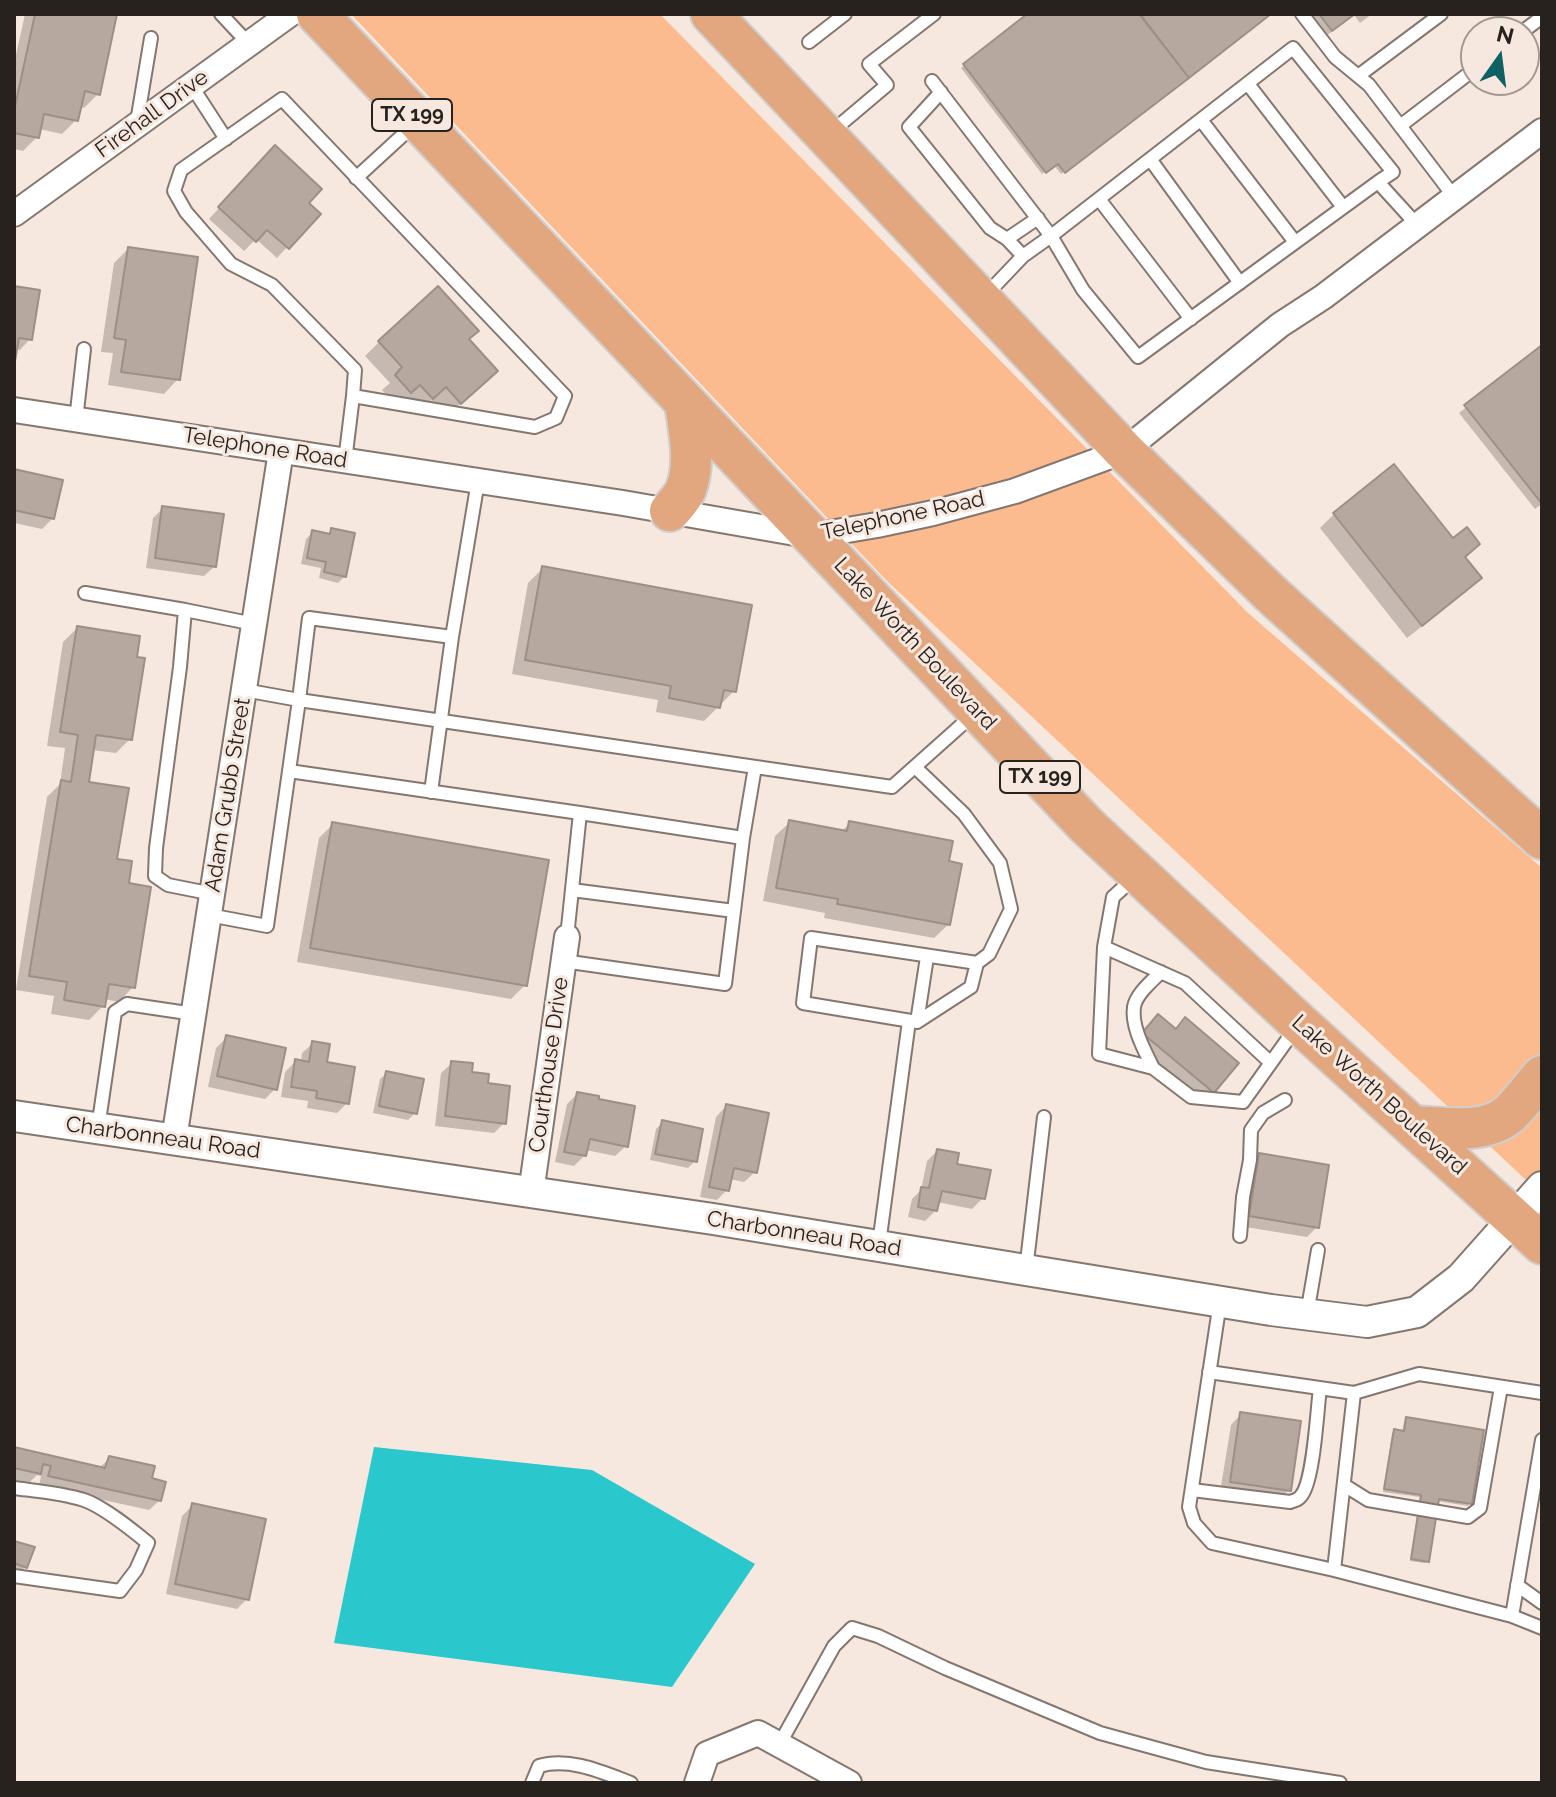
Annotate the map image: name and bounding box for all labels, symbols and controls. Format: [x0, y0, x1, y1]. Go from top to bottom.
north arrow [1460, 16, 1540, 96]
text: N [1494, 20, 1517, 49]
street label: Firehall Drive [90, 64, 214, 164]
road number: TX 199 [372, 99, 452, 131]
street label: Telephone Road [181, 422, 349, 474]
street label: Telephone Road [819, 486, 987, 546]
street label: Lake Worth Boulevard [828, 552, 1002, 736]
street label: Adam Grubb Street [200, 696, 256, 894]
road number: TX 199 [1000, 761, 1080, 793]
street label: Courthouse Drive [524, 976, 574, 1154]
street label: Lake Worth Boulevard [1286, 1009, 1472, 1181]
street label: Charbonneau Road [64, 1111, 262, 1165]
street label: Charbonneau Road [705, 1206, 903, 1262]

